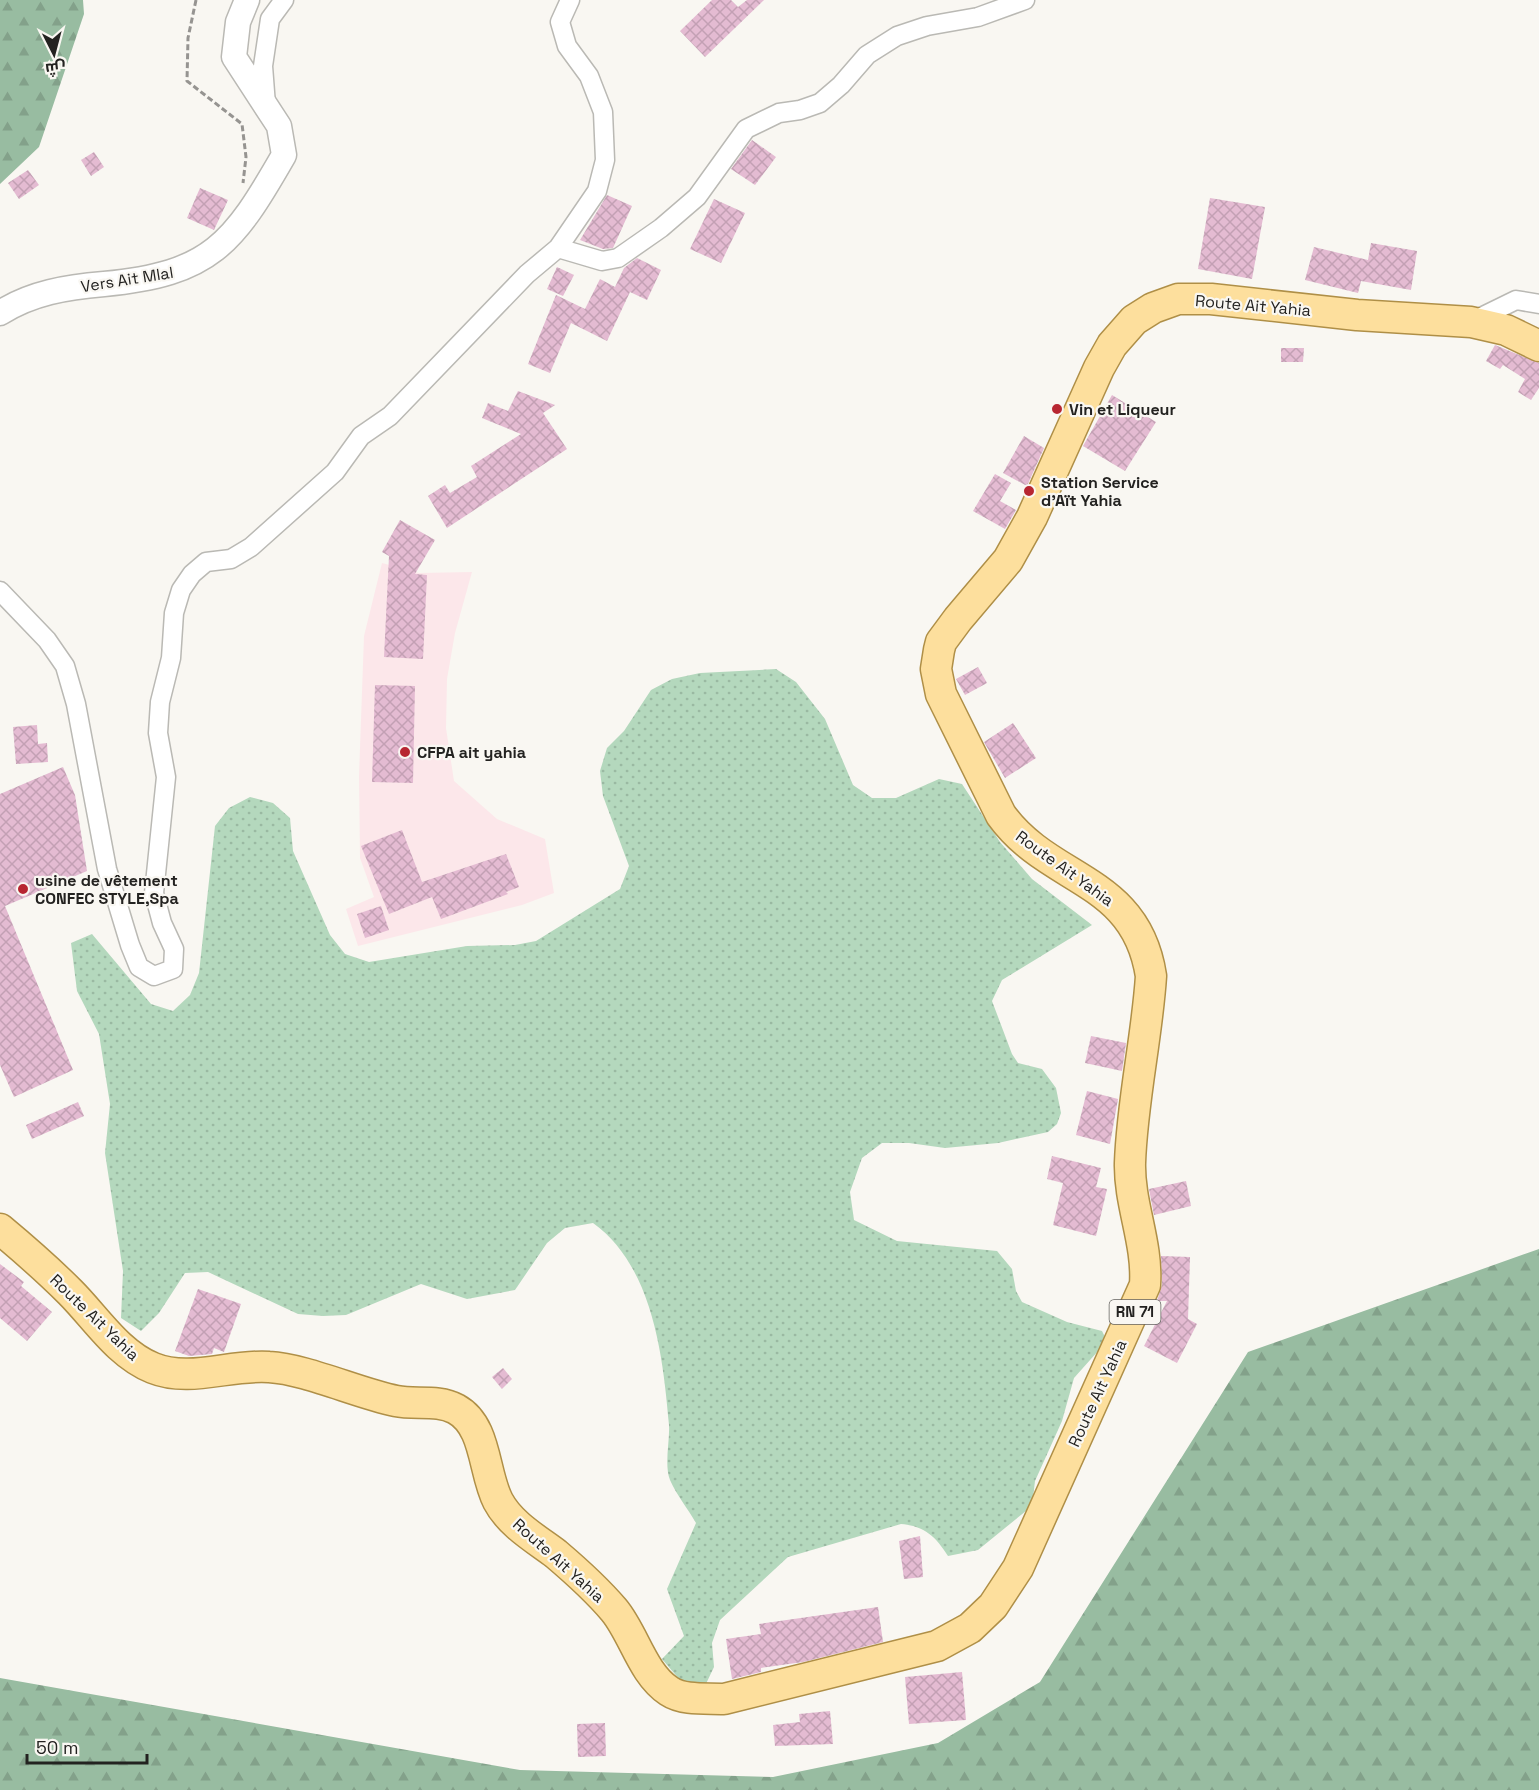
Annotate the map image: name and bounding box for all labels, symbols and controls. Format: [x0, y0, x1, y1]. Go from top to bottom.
north arrow [24, 24, 84, 84]
text: ش [44, 57, 67, 80]
street label: Vers Ait Mlal [79, 262, 175, 297]
street label: Route Ait Yahia [1194, 290, 1312, 321]
place label: Vin et Liqueur [1069, 399, 1176, 420]
marker: Vin et Liqueur [1050, 402, 1064, 416]
place label: Station Service d'Aït Yahia [1041, 472, 1159, 511]
marker: Station Service d'Aït Yahia [1022, 484, 1036, 498]
place label: CFPA ait yahia [417, 742, 526, 763]
marker: CFPA ait yahia [398, 745, 412, 759]
street label: Route Ait Yahia [1012, 826, 1118, 911]
place label: usine de vêtement CONFEC STYLE,Spa [35, 870, 179, 909]
marker: usine de vêtement CONFEC STYLE,Spa [16, 882, 30, 896]
street label: Route Ait Yahia [46, 1269, 144, 1365]
road number: RN 71 [1110, 1300, 1160, 1324]
street label: Route Ait Yahia [1063, 1336, 1131, 1450]
street label: Route Ait Yahia [509, 1514, 609, 1607]
scale bar [27, 1727, 147, 1765]
text: 50 m [36, 1736, 78, 1759]

